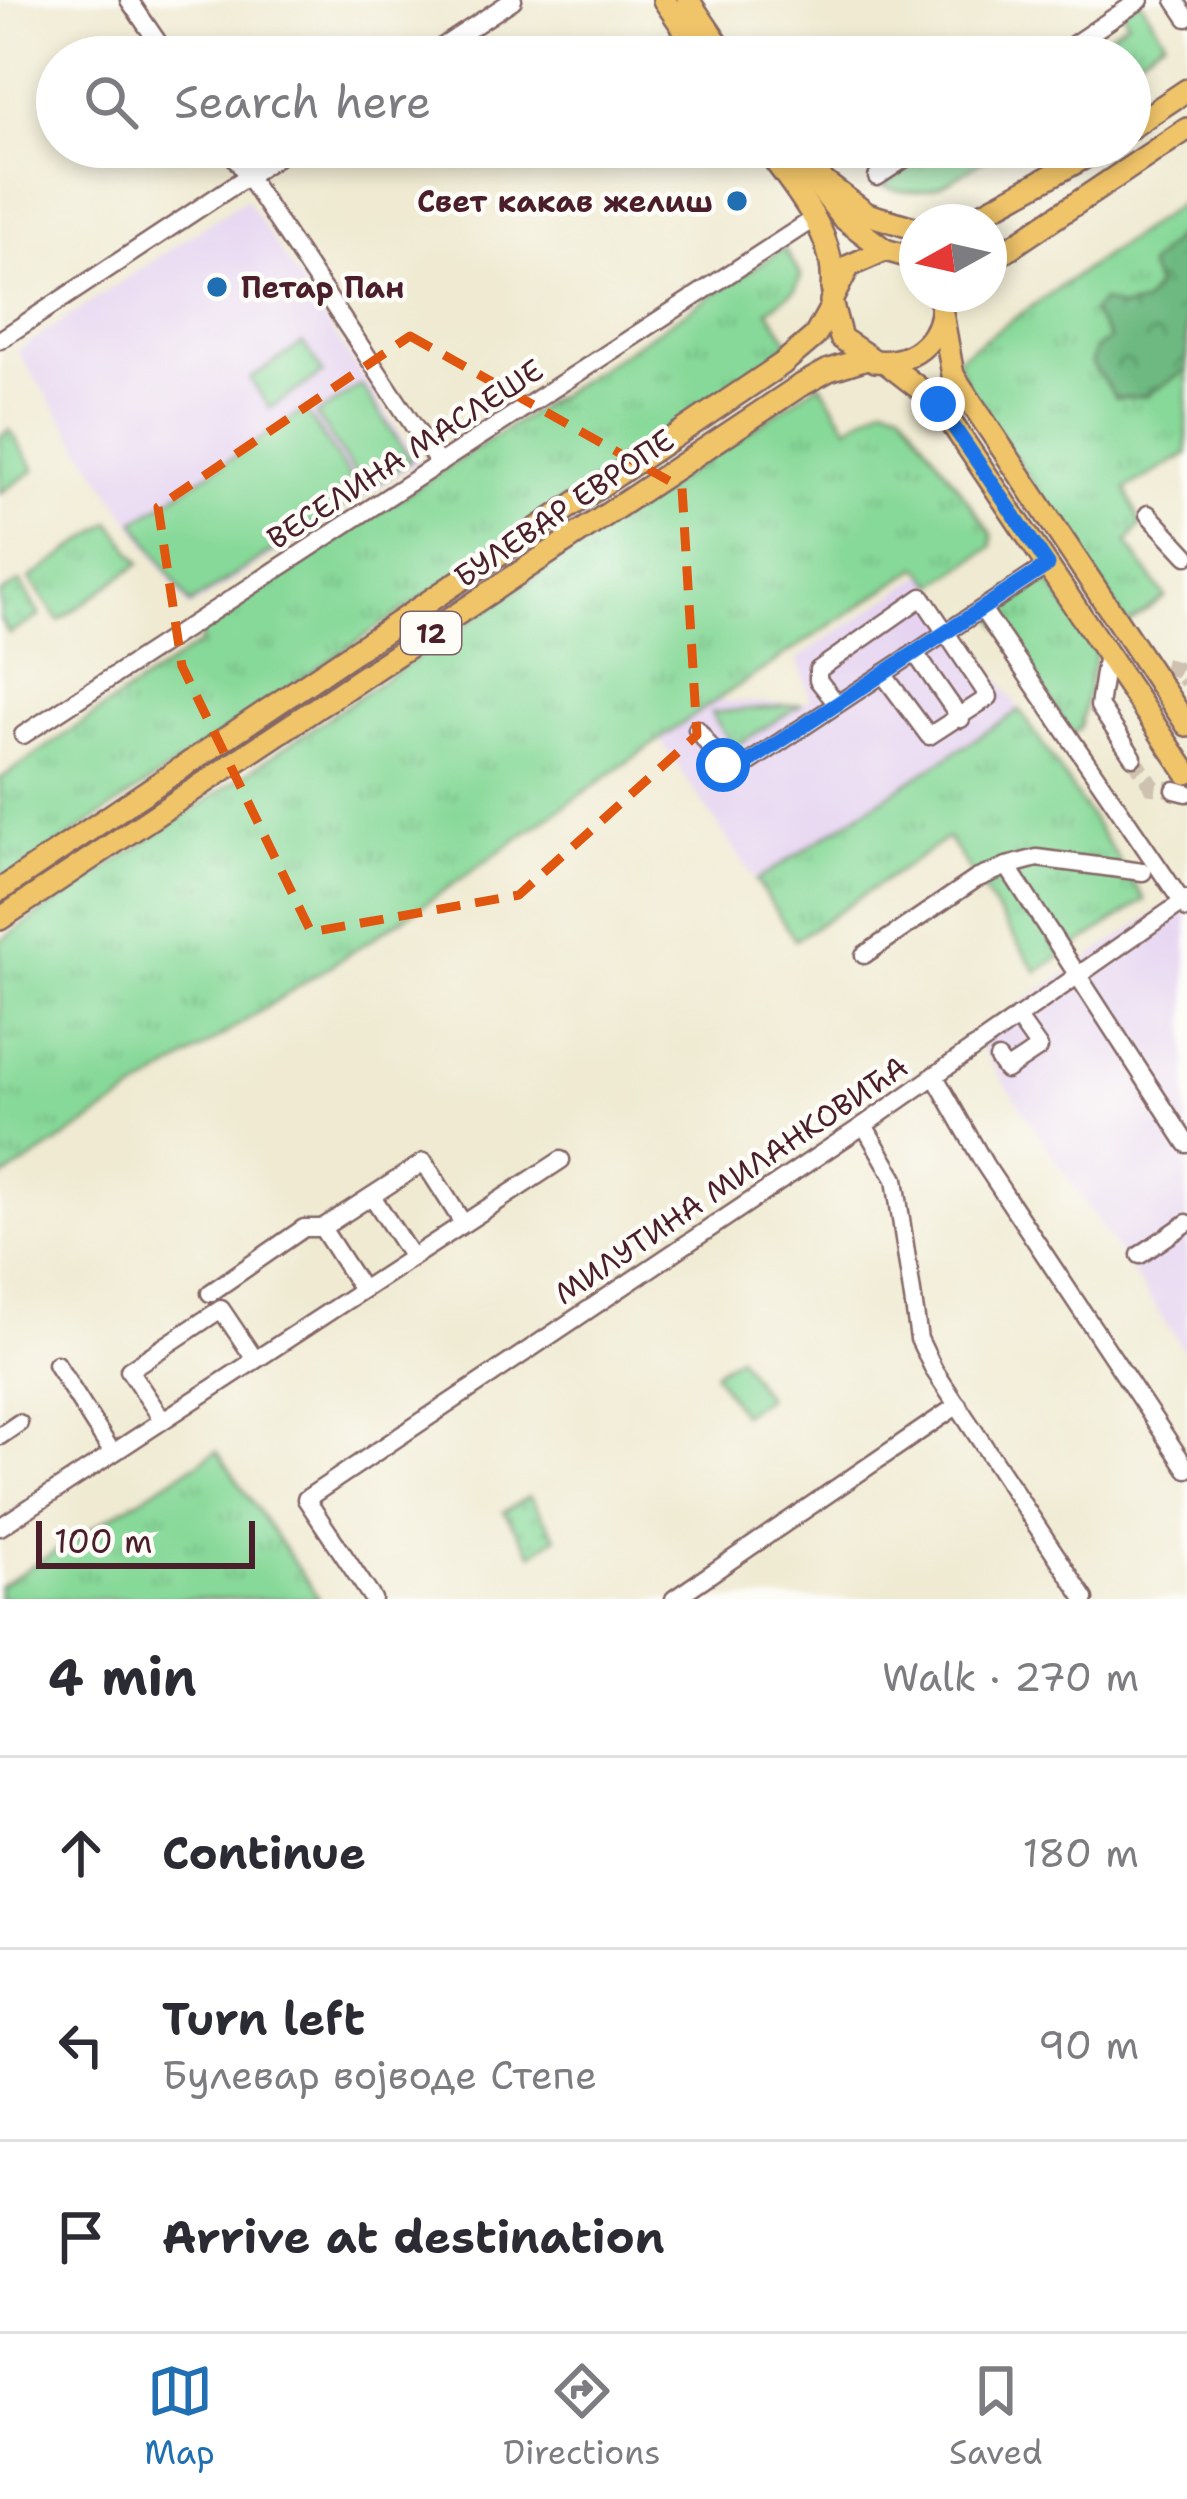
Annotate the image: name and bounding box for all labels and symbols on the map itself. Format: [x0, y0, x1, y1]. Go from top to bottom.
place label: Свет какав желиш [417, 181, 713, 222]
marker: Свет какав желиш [724, 188, 750, 214]
north arrow [899, 204, 1007, 312]
place label: Петар Пан [241, 267, 405, 308]
marker: Петар Пан [204, 274, 230, 300]
street label: ВЕСЕЛИНА МАСЛЕШЕ [259, 349, 551, 559]
route end [911, 377, 965, 431]
street label: БУЛЕВАР ЕВРОПЕ [446, 419, 682, 597]
road number: 12 [401, 612, 461, 654]
route start [696, 738, 750, 792]
street label: МИЛУТИНА МИЛАНКОВИЋА [546, 1046, 916, 1314]
scale bar [36, 1515, 255, 1568]

